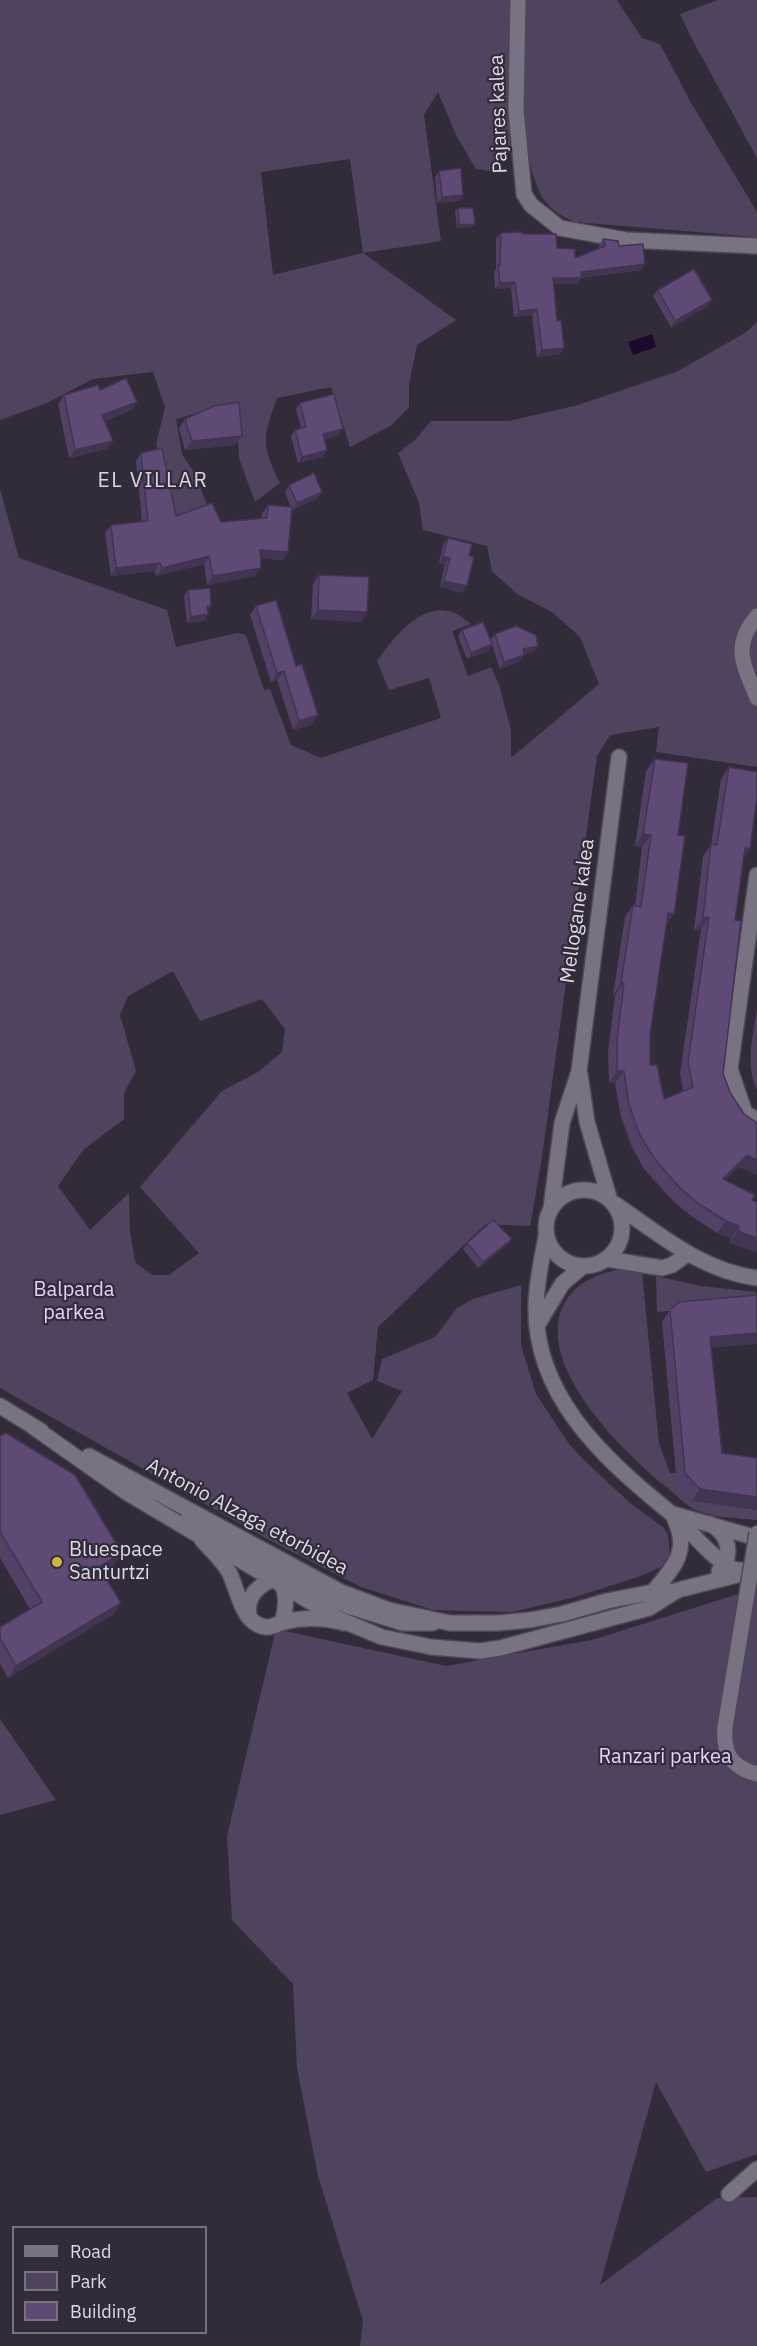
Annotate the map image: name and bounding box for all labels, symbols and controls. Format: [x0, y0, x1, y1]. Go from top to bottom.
street label: Pajares kalea [485, 54, 513, 174]
district label: EL VILLAR [98, 468, 208, 494]
street label: Mellogane kalea [556, 837, 600, 985]
park label: Balparda parkea [34, 1278, 114, 1325]
street label: Antonio Alzaga etorbidea [142, 1454, 352, 1580]
place label: Bluespace Santurtzi [69, 1538, 163, 1585]
marker: Bluespace Santurtzi [50, 1555, 64, 1569]
park label: Ranzari parkea [598, 1745, 732, 1769]
legend [12, 2226, 207, 2334]
text: Road [70, 2240, 111, 2263]
text: Park [70, 2270, 106, 2293]
text: Building [70, 2300, 136, 2323]

